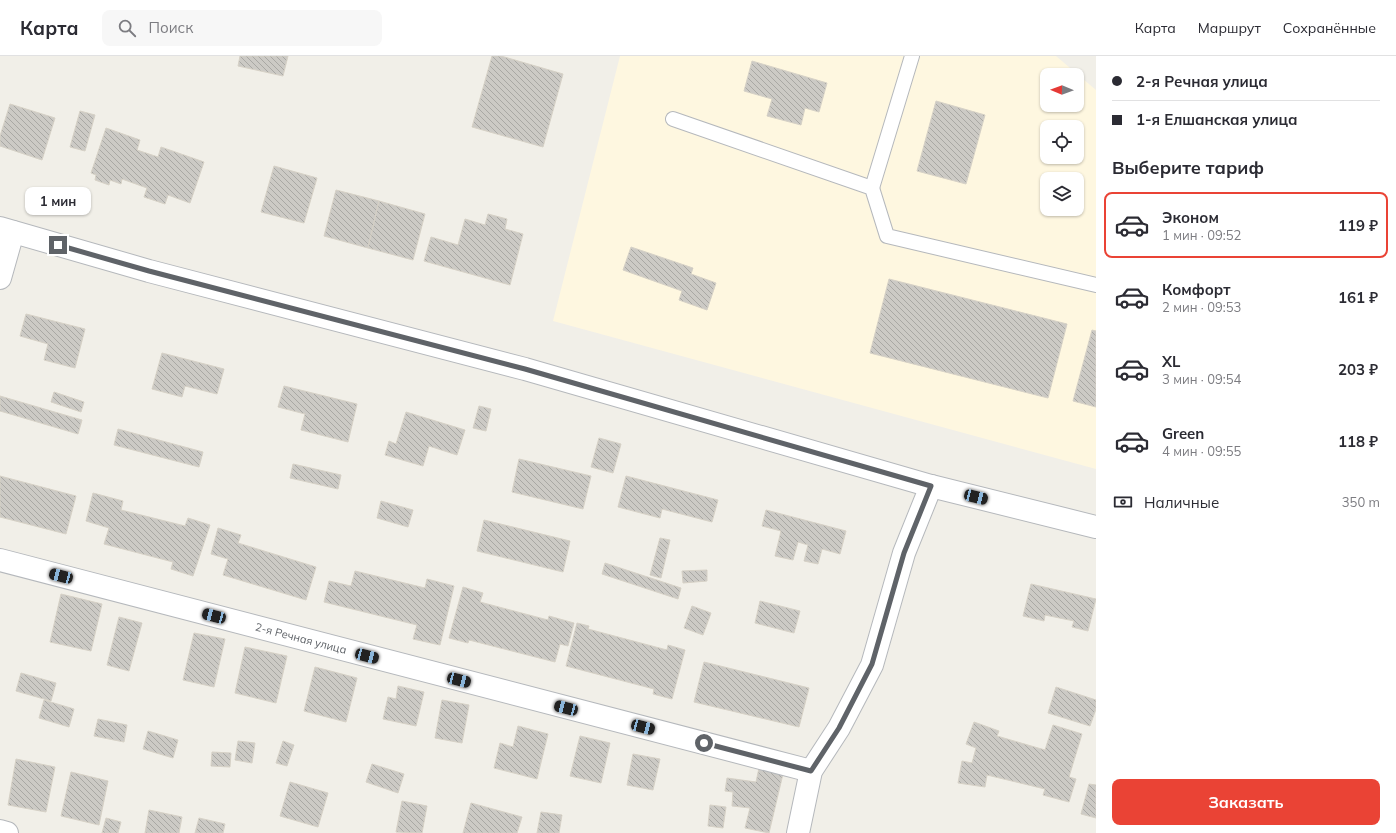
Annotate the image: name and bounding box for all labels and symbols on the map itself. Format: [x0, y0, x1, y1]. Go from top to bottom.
north arrow [1040, 68, 1084, 112]
callout: 1 мин [25, 187, 91, 215]
route end [49, 236, 67, 254]
car [963, 488, 989, 506]
car [48, 567, 74, 585]
car [201, 607, 227, 625]
street label: 2-я Речная улица [254, 620, 348, 657]
car [354, 647, 380, 665]
car [446, 671, 472, 689]
car [553, 699, 579, 717]
car [630, 718, 656, 736]
route start [695, 734, 713, 752]

